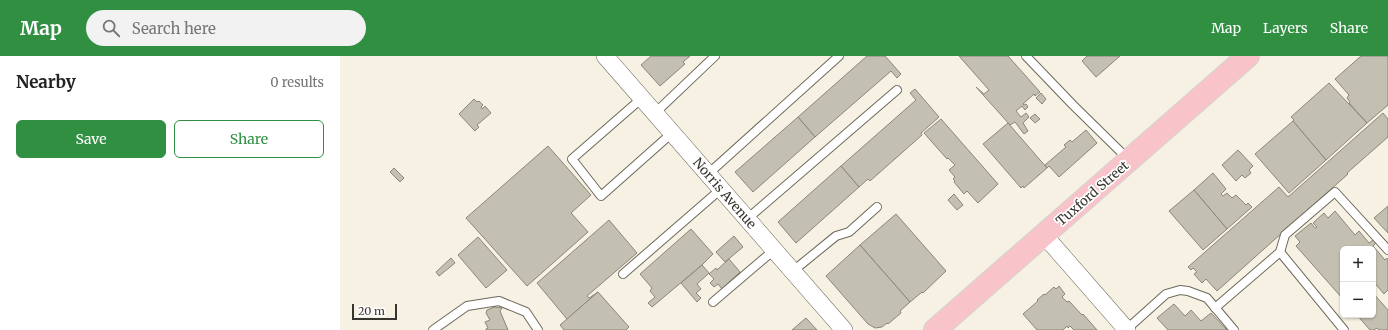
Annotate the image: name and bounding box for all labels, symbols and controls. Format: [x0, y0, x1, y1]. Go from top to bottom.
search box [86, 10, 366, 46]
text: Map [20, 16, 62, 40]
icon: search [100, 17, 122, 39]
text: Search here [132, 19, 216, 38]
text: Map [1211, 19, 1241, 37]
text: Layers [1263, 19, 1308, 37]
text: Share [1330, 19, 1368, 37]
text: Nearby [16, 71, 76, 93]
text: 0 results [270, 74, 324, 91]
button: Save [16, 120, 166, 158]
button: Share [174, 120, 324, 158]
street label: Norris Avenue [689, 154, 760, 232]
street label: Tuxford Street [1052, 157, 1132, 230]
map controls [1340, 246, 1376, 318]
button: + [1340, 246, 1376, 282]
button: − [1340, 282, 1376, 318]
scale bar [352, 302, 397, 321]
text: 20 m [358, 304, 385, 318]

